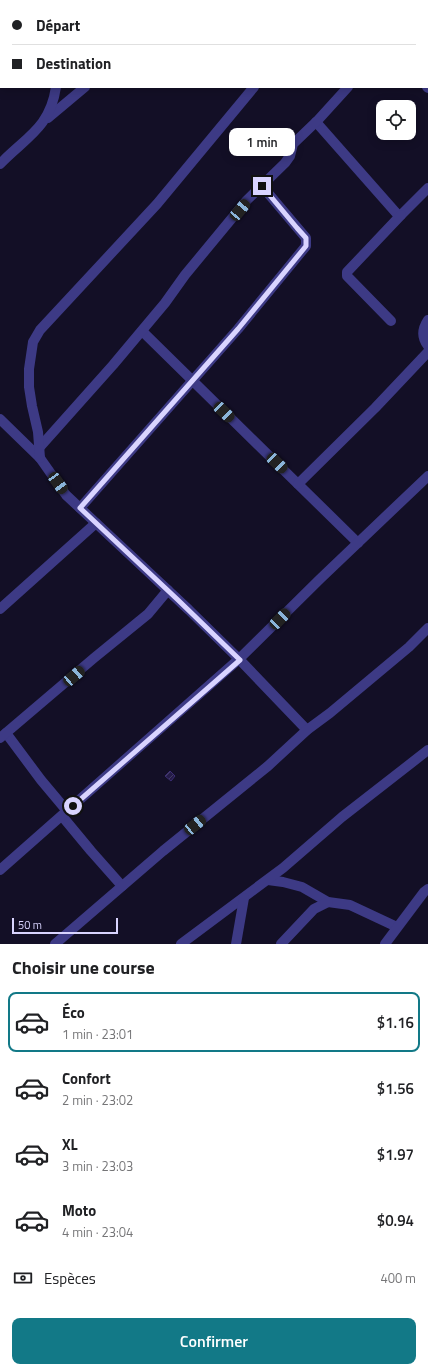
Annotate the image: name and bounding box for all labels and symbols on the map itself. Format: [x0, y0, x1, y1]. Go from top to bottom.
callout: 1 min [229, 128, 295, 156]
route end [253, 177, 271, 195]
car [228, 197, 252, 223]
car [211, 399, 237, 425]
car [264, 450, 290, 476]
car [46, 470, 70, 496]
car [267, 606, 293, 632]
car [61, 664, 87, 688]
route start [64, 797, 82, 815]
car [182, 813, 208, 837]
scale bar [12, 916, 118, 935]

